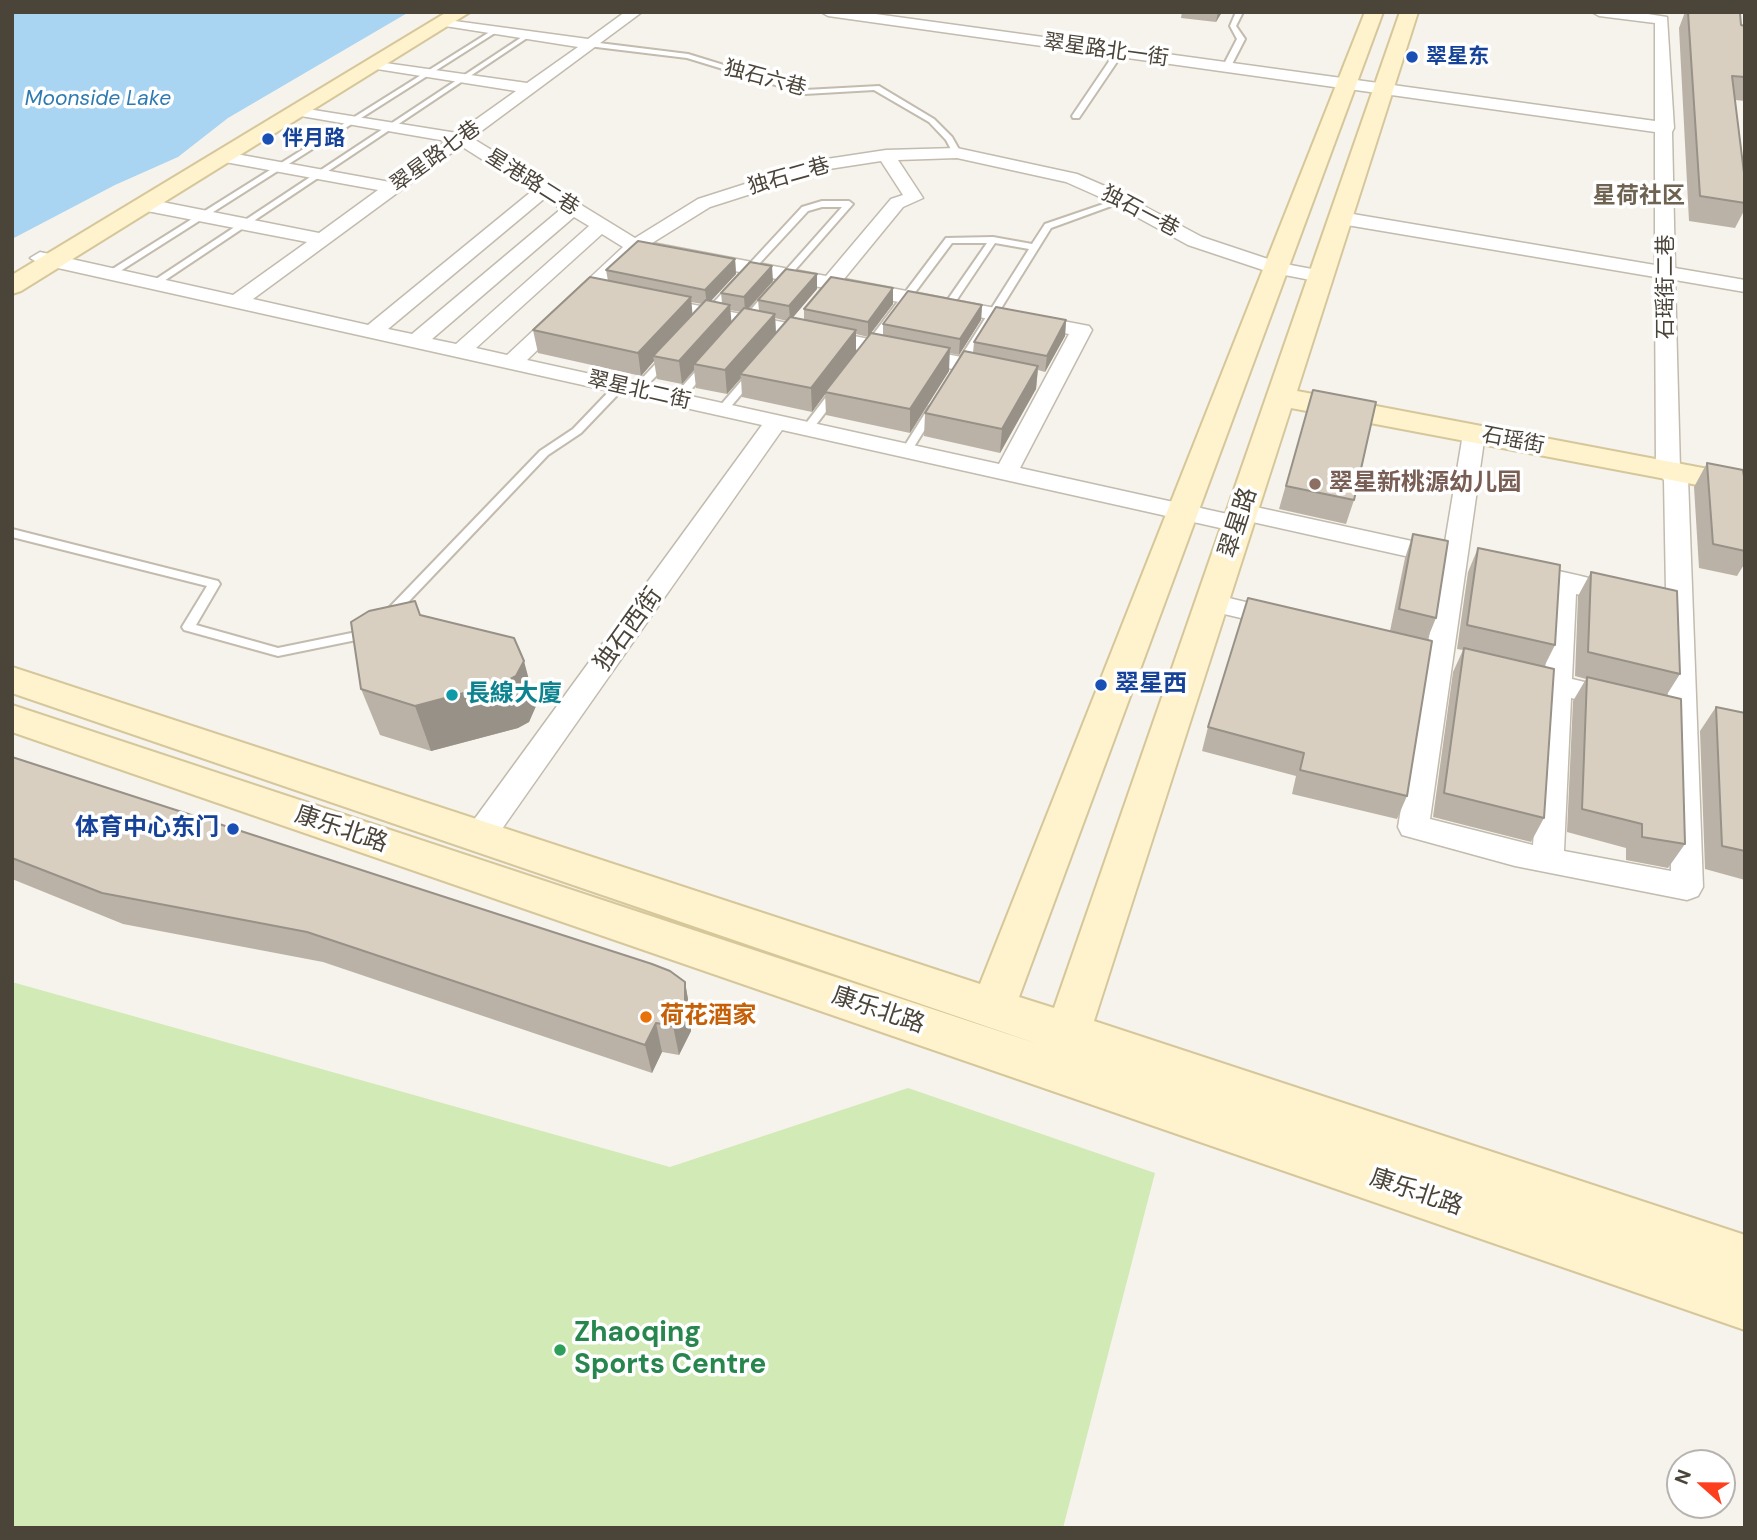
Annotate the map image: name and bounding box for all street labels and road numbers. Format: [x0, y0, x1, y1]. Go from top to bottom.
street label: 翠星路北一街 [1042, 30, 1170, 72]
street label: 独石六巷 [721, 56, 809, 102]
street label: 翠星路七巷 [386, 116, 486, 198]
street label: 星港路二巷 [481, 144, 583, 222]
street label: 独石二巷 [745, 153, 833, 201]
street label: 独石一巷 [1097, 181, 1183, 243]
street label: 石瑶街二巷 [1653, 235, 1679, 339]
street label: 翠星北二街 [585, 367, 693, 415]
street label: 石瑶街 [1480, 423, 1546, 459]
street label: 翠星路 [1214, 484, 1264, 562]
street label: 独石西街 [589, 583, 669, 677]
street label: 康乐北路 [291, 801, 391, 859]
street label: 康乐北路 [828, 982, 928, 1040]
street label: 康乐北路 [1366, 1164, 1466, 1222]

